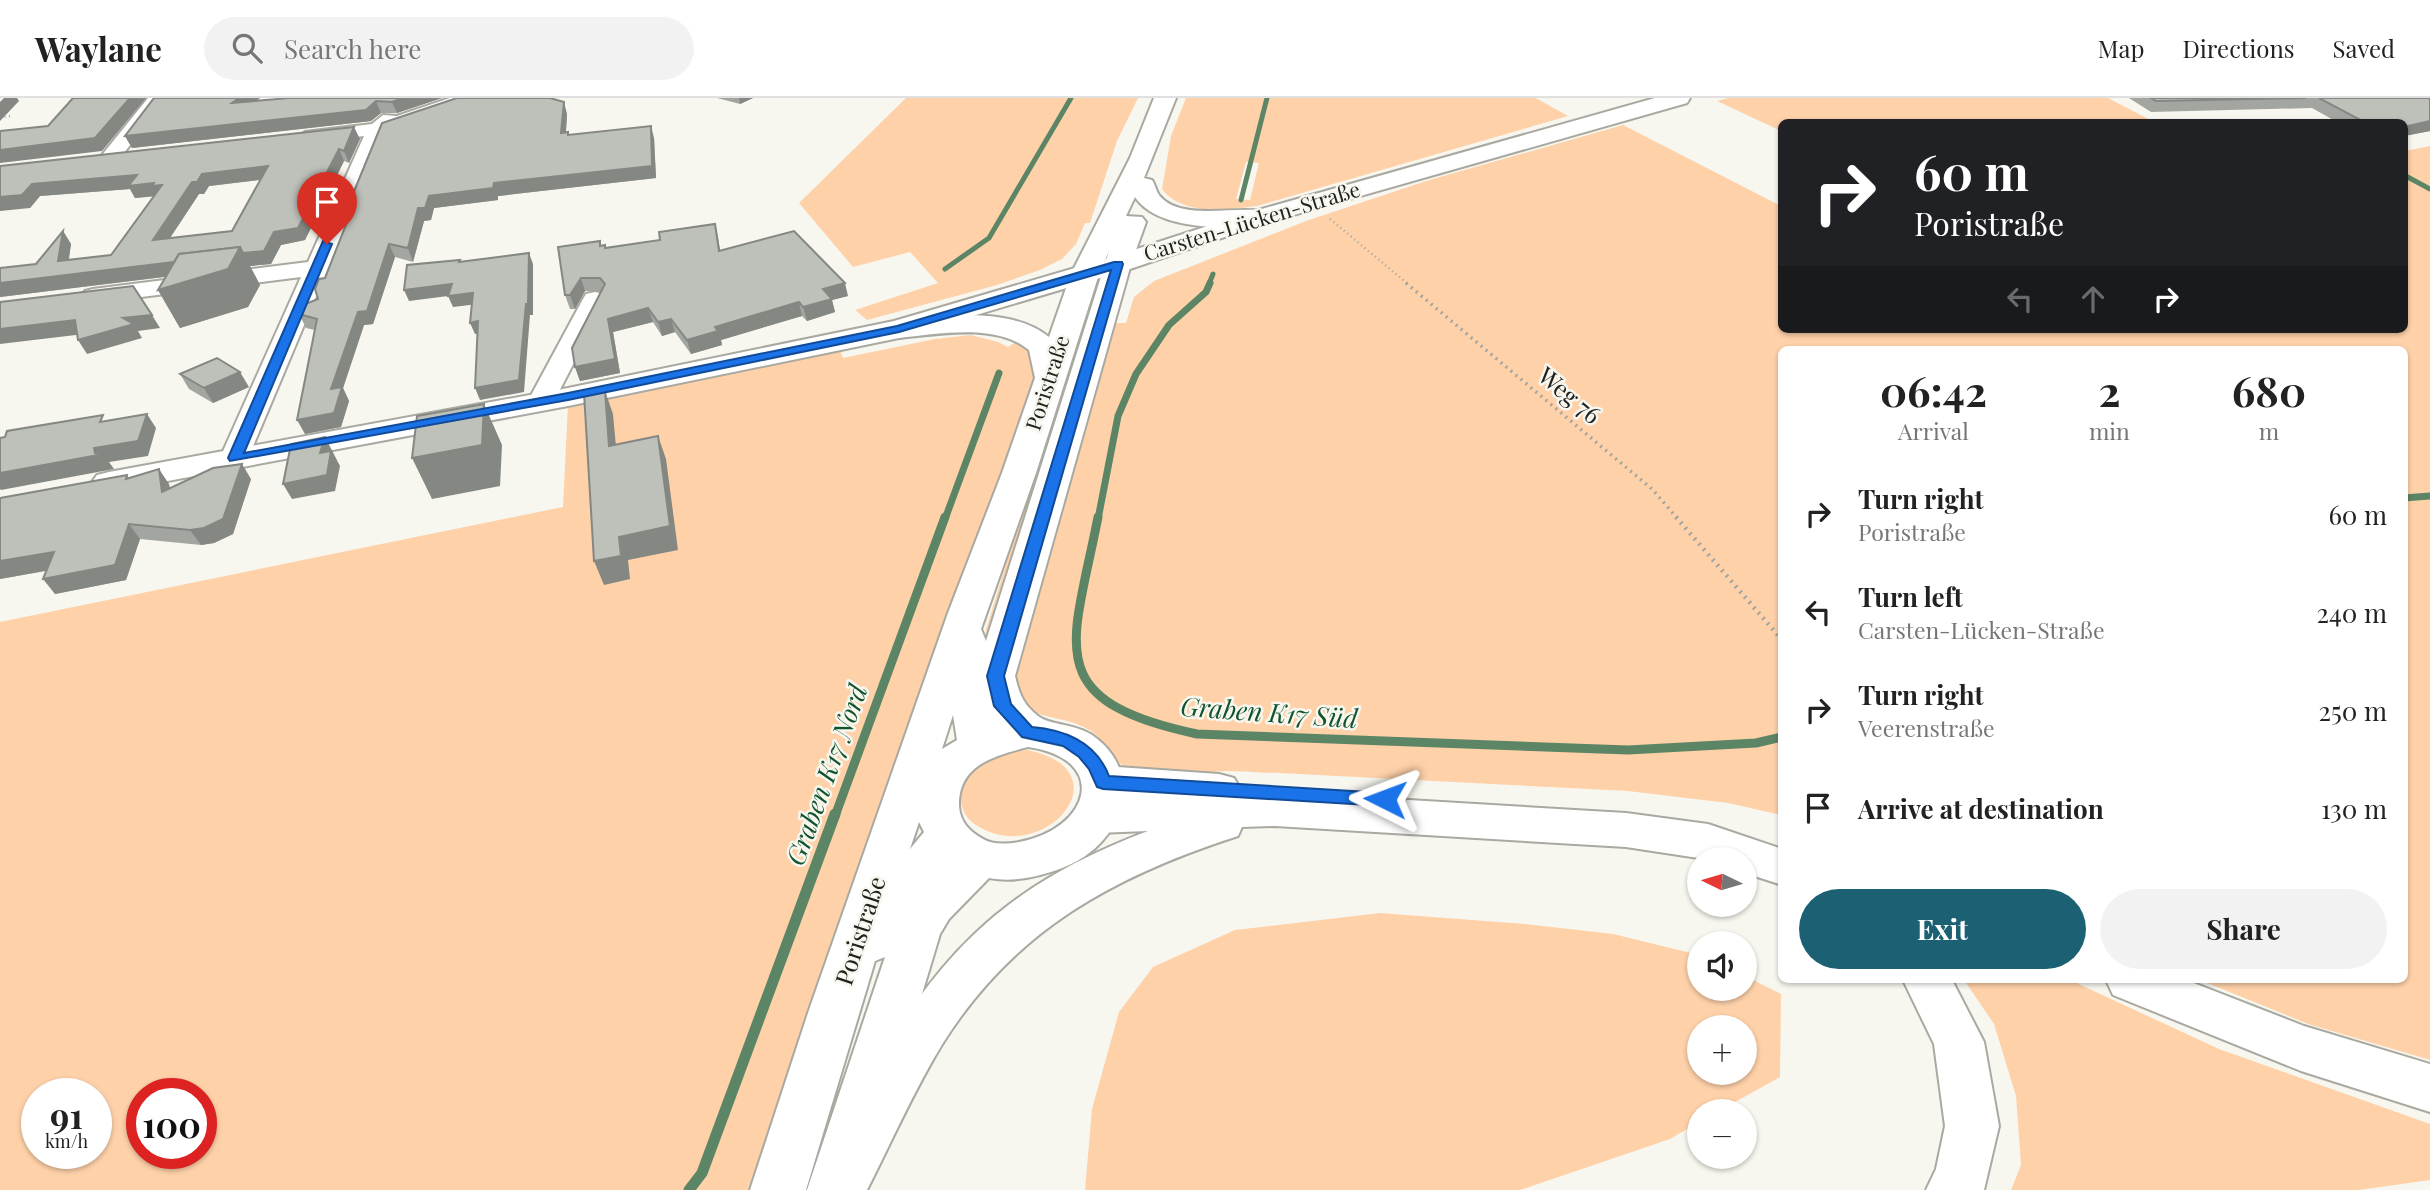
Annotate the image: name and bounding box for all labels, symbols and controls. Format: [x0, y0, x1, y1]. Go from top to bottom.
search box [204, 17, 694, 80]
text: Waylane [35, 26, 162, 70]
icon: search [228, 29, 266, 67]
text: Search here [284, 31, 421, 66]
text: Map [2098, 32, 2144, 64]
text: Directions [2182, 32, 2295, 64]
text: Saved [2333, 32, 2395, 64]
text: 60 m [1914, 138, 2029, 203]
icon: right [1799, 147, 1890, 238]
pin [297, 172, 357, 244]
street label: Carsten-Lücken-Straße [1140, 174, 1363, 266]
icon: arrive [308, 183, 346, 221]
text: Poristraße [1914, 201, 2064, 244]
icon: left [2001, 280, 2039, 318]
icon: ahead [2074, 280, 2112, 318]
icon: right [2147, 280, 2185, 318]
street label: Poristraße [1018, 331, 1075, 434]
street label: Weg 76 [1531, 358, 1609, 430]
text: 06:42 [1880, 362, 1987, 418]
text: 2 [2098, 362, 2120, 418]
text: 680 [2232, 362, 2306, 418]
text: Arrival [1898, 415, 1969, 446]
text: min [2089, 415, 2130, 446]
text: m [2259, 415, 2279, 446]
text: Turn right [1858, 481, 1984, 516]
icon: right [1799, 495, 1837, 533]
text: 60 m [2328, 497, 2387, 532]
text: Poristraße [1858, 516, 1966, 547]
text: Turn left [1858, 579, 1963, 614]
icon: left [1799, 593, 1837, 631]
text: 240 m [2317, 595, 2387, 630]
text: Carsten-Lücken-Straße [1858, 614, 2105, 645]
text: Turn right [1858, 677, 1984, 712]
water label: Graben K17 Nord [777, 679, 875, 870]
water label: Graben K17 Süd [1180, 688, 1360, 735]
icon: right [1799, 691, 1837, 729]
text: 250 m [2319, 693, 2387, 728]
text: Veerenstraße [1858, 712, 1995, 743]
position arrow [1348, 762, 1422, 836]
icon: arrive [1799, 789, 1837, 827]
text: Arrive at destination [1858, 791, 2104, 826]
text: 130 m [2321, 791, 2387, 826]
north arrow [1687, 847, 1757, 917]
map controls [1687, 847, 1757, 1169]
street label: Poristraße [826, 872, 892, 989]
button: Exit [1799, 889, 2086, 969]
button: Share [2100, 889, 2387, 969]
button: sound [1687, 931, 1757, 1001]
button: + [1687, 1015, 1757, 1085]
speed limit sign: 100 [126, 1078, 217, 1169]
text: 91 [50, 1091, 83, 1138]
button: − [1687, 1099, 1757, 1169]
text: km/h [45, 1129, 88, 1153]

